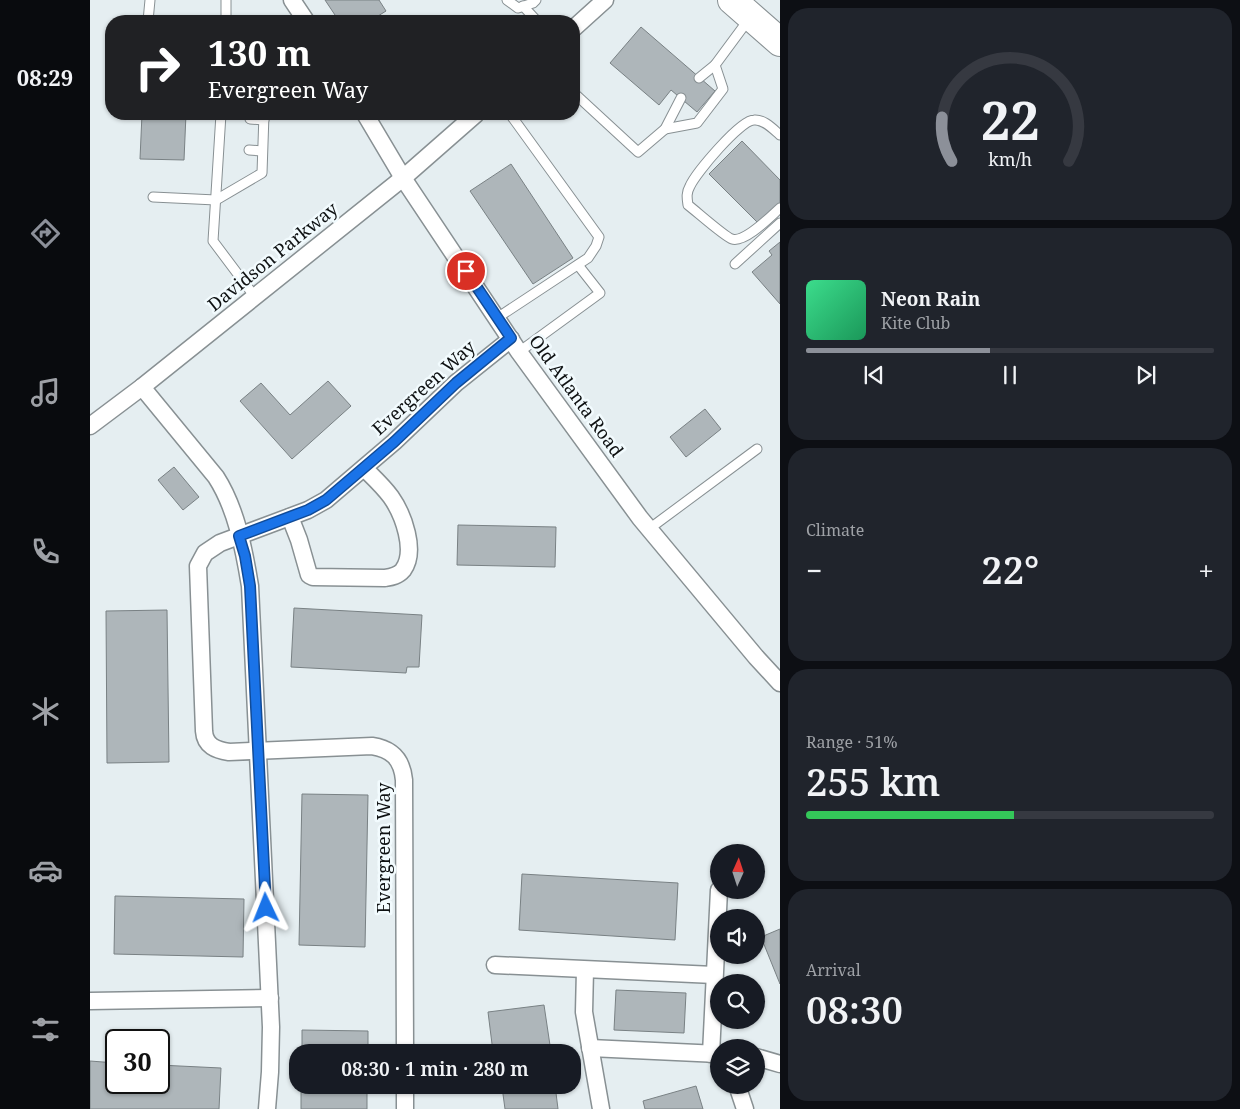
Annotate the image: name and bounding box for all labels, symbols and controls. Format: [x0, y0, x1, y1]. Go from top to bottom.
text: 130 m [208, 29, 311, 76]
icon: right [125, 35, 190, 100]
text: 08:29 [17, 62, 73, 92]
text: Evergreen Way [208, 74, 368, 104]
text: 22 [981, 84, 1039, 155]
text: km/h [988, 147, 1032, 171]
street label: Davidson Parkway [202, 196, 343, 316]
icon: directions [28, 216, 63, 251]
pin [445, 250, 487, 292]
icon: arrive [452, 257, 480, 285]
text: Neon Rain [881, 286, 980, 312]
text: Kite Club [881, 312, 950, 334]
street label: Old Atlanta Road [524, 329, 629, 461]
street label: Evergreen Way [367, 334, 481, 440]
icon: previous [860, 361, 888, 389]
icon: pause [996, 361, 1024, 389]
icon: next [1132, 361, 1160, 389]
icon: music [28, 375, 63, 410]
text: Climate [806, 519, 864, 541]
icon: phone [28, 534, 63, 569]
text: 22° [981, 543, 1039, 595]
text: − [806, 551, 822, 589]
text: + [1198, 551, 1214, 589]
icon: climate [28, 694, 63, 729]
text: Range · 51% [806, 731, 898, 753]
text: 255 km [806, 755, 940, 807]
street label: Evergreen Way [371, 782, 395, 914]
north arrow [710, 844, 765, 899]
map controls [710, 844, 765, 1094]
icon: car [28, 853, 63, 888]
position arrow [239, 881, 291, 933]
button: sound [710, 909, 765, 964]
text: Arrival [806, 959, 861, 981]
button: search [710, 974, 765, 1029]
text: 08:30 [806, 983, 903, 1035]
icon: filters [28, 1012, 63, 1047]
speed limit sign: 30 [105, 1029, 170, 1094]
button: layers [710, 1039, 765, 1094]
text: 08:30 · 1 min · 280 m [341, 1056, 529, 1082]

